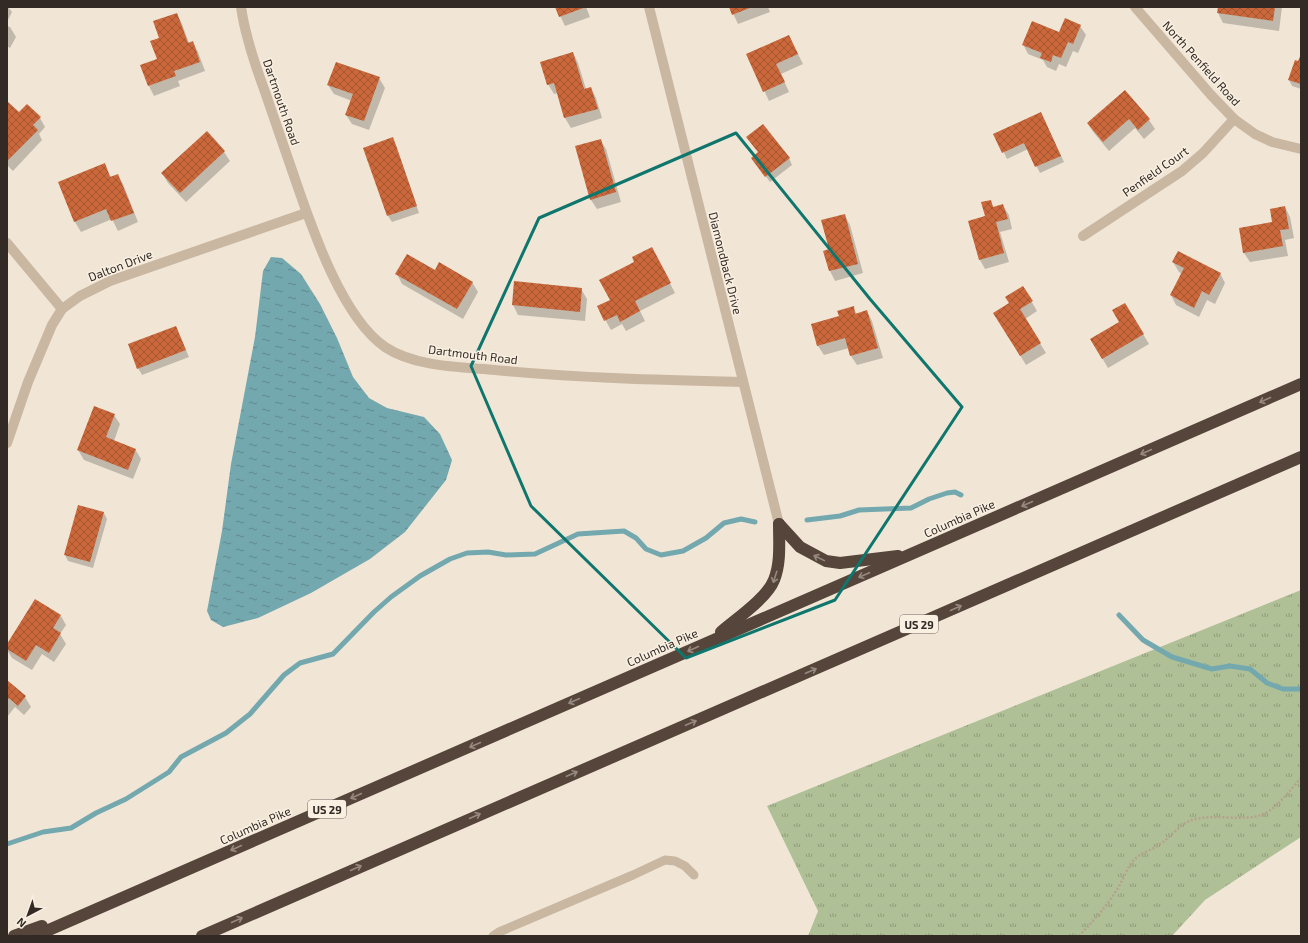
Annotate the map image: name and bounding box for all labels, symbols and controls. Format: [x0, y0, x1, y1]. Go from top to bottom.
street label: North Penfield Road [1160, 18, 1244, 108]
street label: Dartmouth Road [261, 57, 303, 147]
street label: Penfield Court [1119, 143, 1191, 199]
street label: Diamondback Drive [706, 210, 746, 316]
street label: Dalton Drive [86, 246, 154, 284]
street label: Dartmouth Road [427, 342, 519, 366]
one-way arrow [1260, 397, 1272, 404]
one-way arrow [1141, 449, 1153, 456]
street label: Columbia Pike [921, 496, 997, 540]
one-way arrow [1021, 501, 1033, 508]
one-way arrow [814, 553, 826, 561]
one-way arrow [770, 570, 778, 582]
one-way arrow [858, 572, 870, 579]
one-way arrow [949, 604, 961, 611]
road number: US 29 [900, 615, 938, 633]
street label: Columbia Pike [624, 625, 700, 669]
one-way arrow [688, 645, 700, 653]
one-way arrow [804, 667, 816, 674]
one-way arrow [569, 698, 581, 705]
one-way arrow [685, 718, 697, 726]
one-way arrow [469, 741, 481, 749]
one-way arrow [565, 770, 577, 777]
one-way arrow [350, 793, 362, 801]
road number: US 29 [308, 800, 346, 818]
street label: Columbia Pike [217, 803, 293, 847]
one-way arrow [469, 812, 481, 819]
one-way arrow [231, 845, 243, 853]
one-way arrow [350, 864, 362, 871]
north arrow [8, 895, 48, 935]
text: N [14, 915, 28, 930]
one-way arrow [231, 916, 243, 924]

